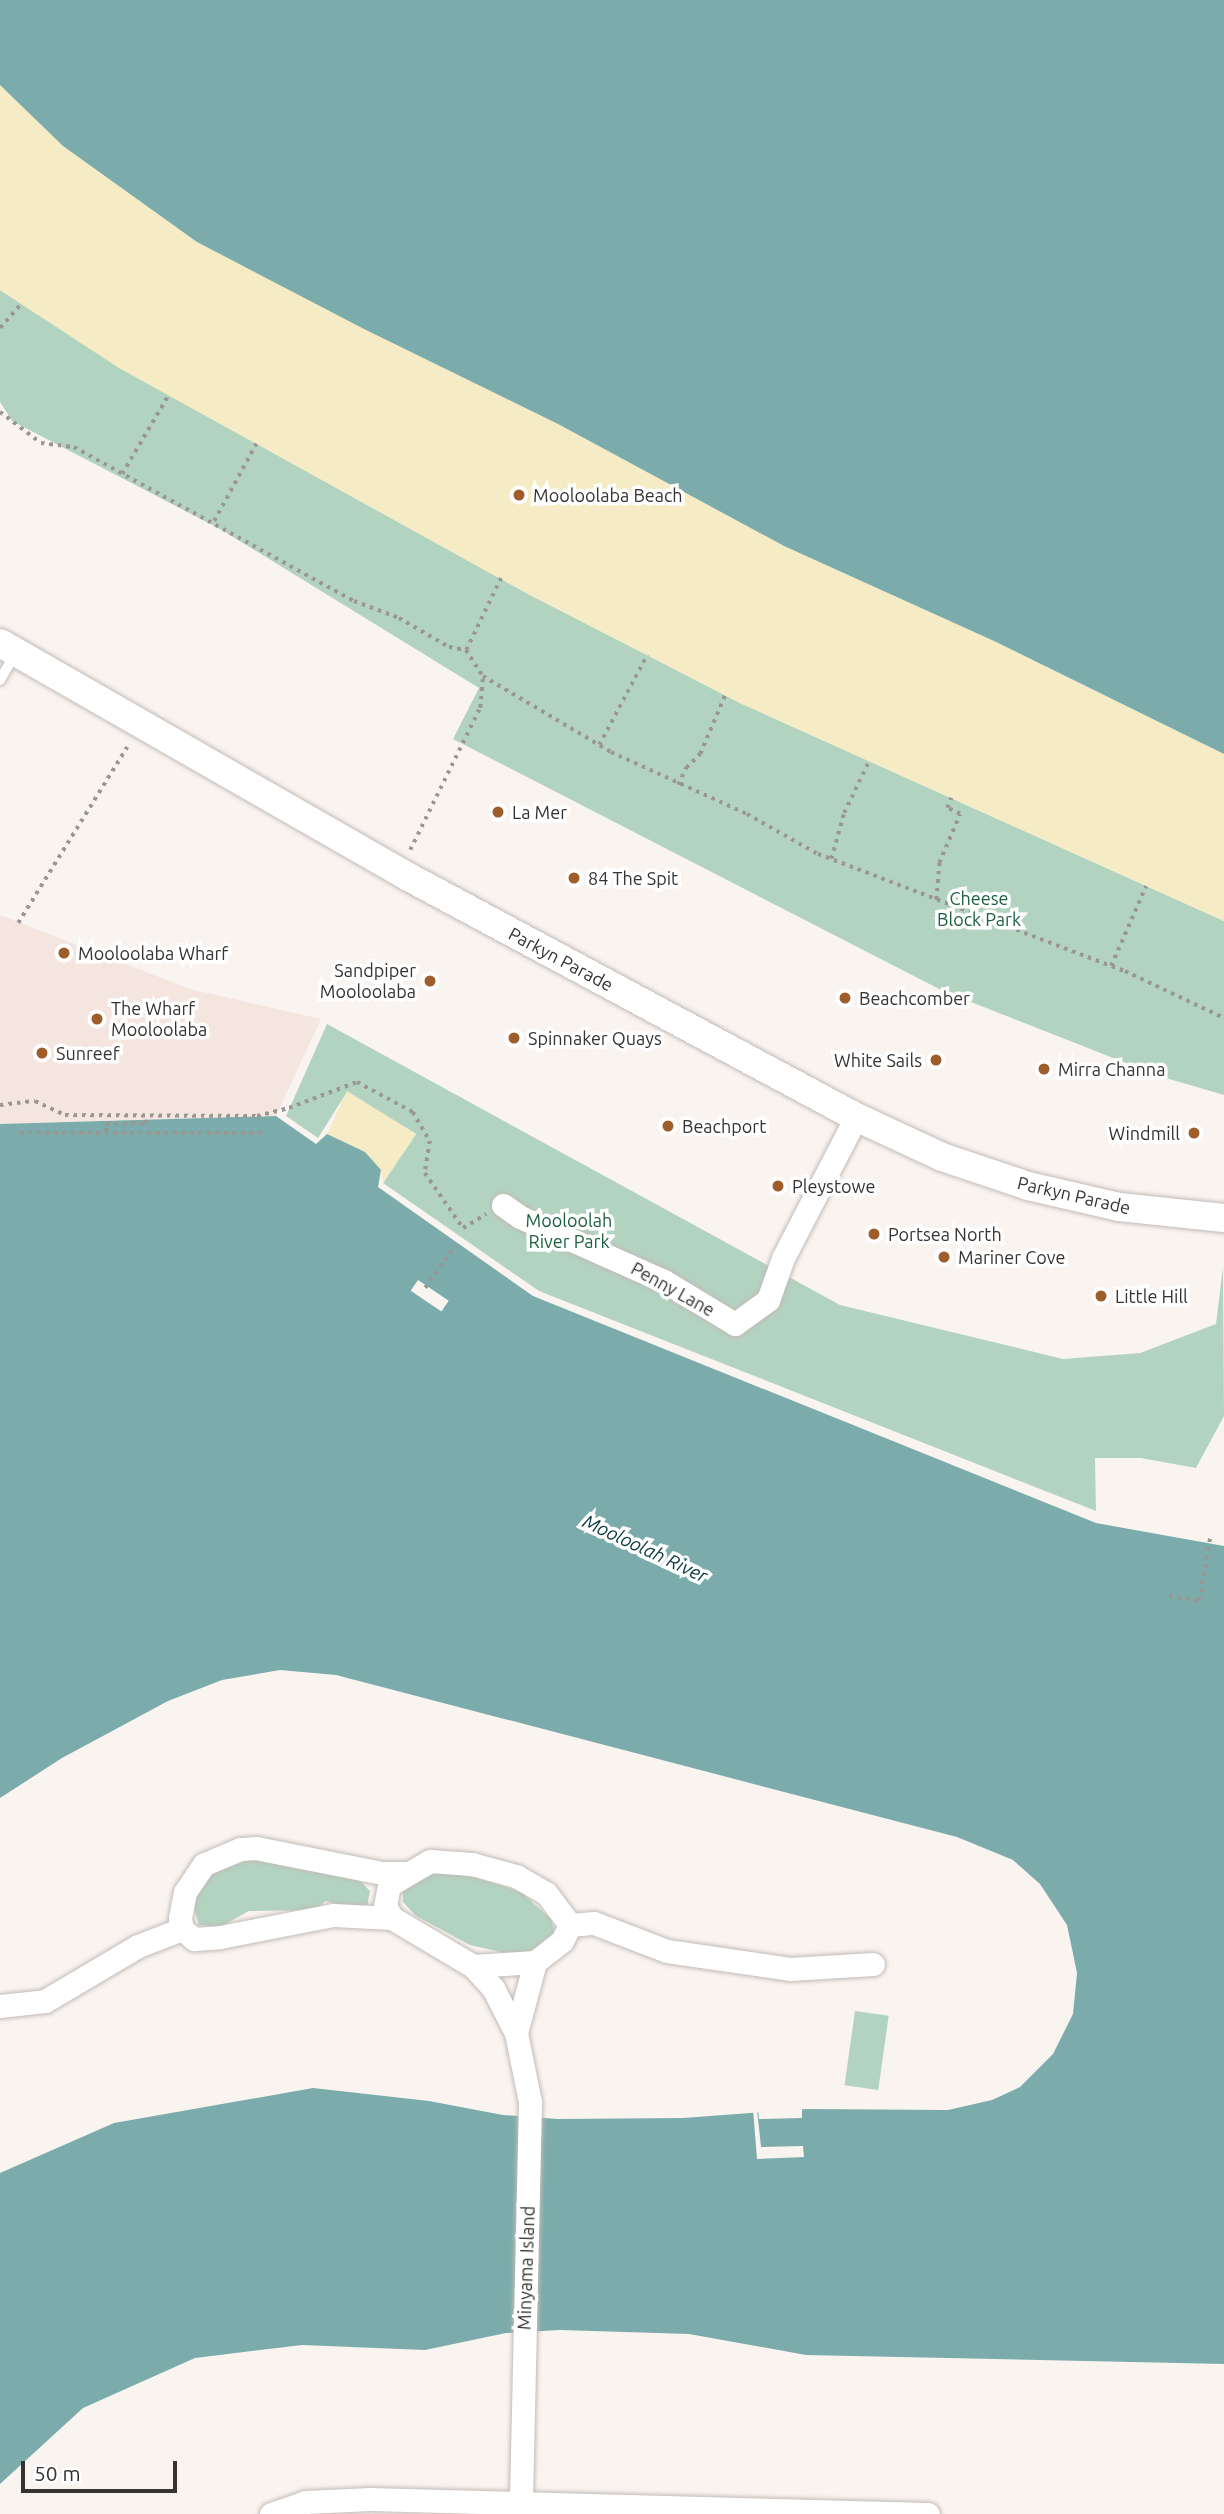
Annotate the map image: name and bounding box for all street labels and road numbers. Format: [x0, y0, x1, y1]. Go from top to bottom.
street label: Parkyn Parade [505, 922, 617, 996]
street label: Parkyn Parade [1015, 1172, 1133, 1218]
street label: Penny Lane [627, 1257, 719, 1321]
street label: Minyama Island [513, 2206, 539, 2330]

